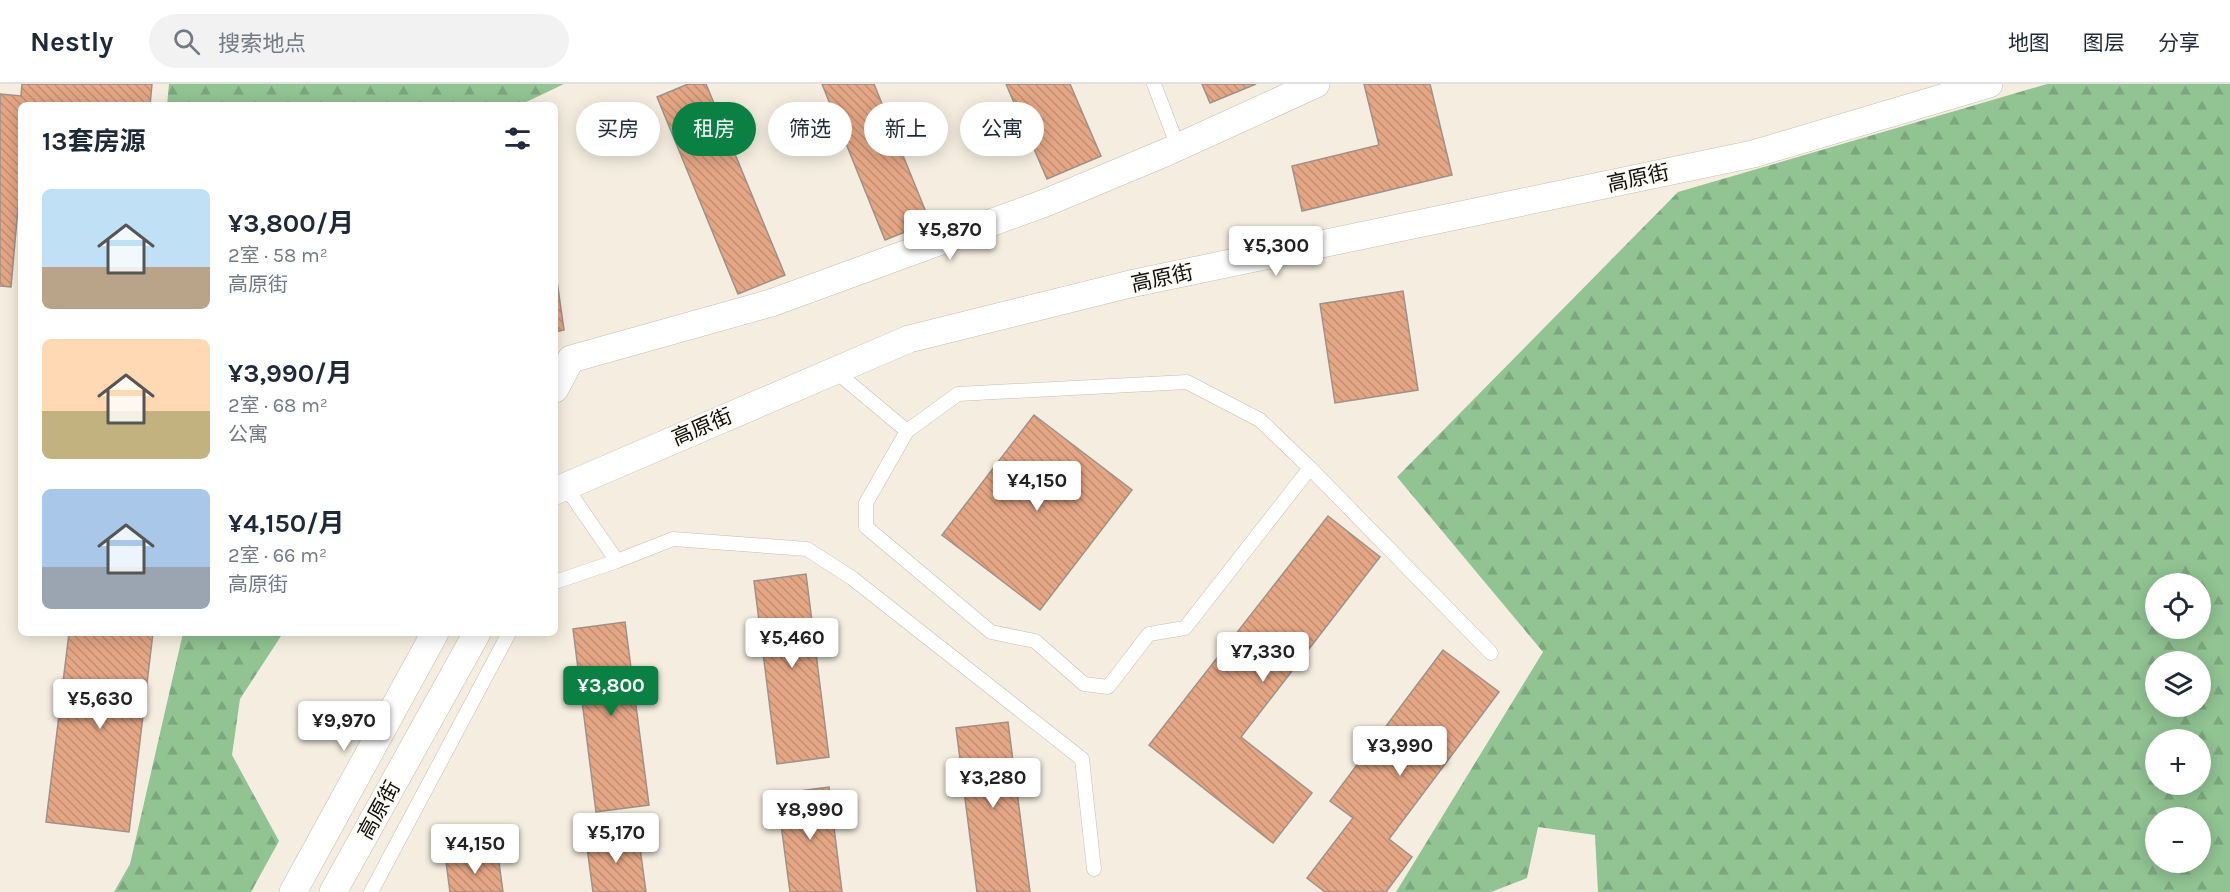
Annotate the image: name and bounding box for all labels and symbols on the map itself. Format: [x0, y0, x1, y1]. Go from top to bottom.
street label: 高原街 [1605, 160, 1671, 196]
pin: ¥5,870 [901, 210, 999, 261]
pin: ¥5,300 [1227, 226, 1325, 277]
street label: 高原街 [1129, 260, 1195, 296]
street label: 高原街 [668, 404, 736, 450]
pin: ¥4,150 [988, 461, 1086, 512]
pin: ¥5,460 [743, 618, 841, 669]
pin: ¥7,330 [1214, 632, 1312, 683]
pin: ¥3,800 [562, 666, 660, 717]
pin: ¥5,630 [51, 679, 149, 730]
pin: ¥9,970 [295, 701, 393, 752]
pin: ¥3,990 [1351, 726, 1449, 777]
pin: ¥3,280 [944, 758, 1042, 809]
street label: 高原街 [353, 777, 405, 843]
pin: ¥8,990 [761, 790, 859, 841]
pin: ¥5,170 [567, 813, 665, 864]
pin: ¥4,150 [426, 824, 524, 875]

